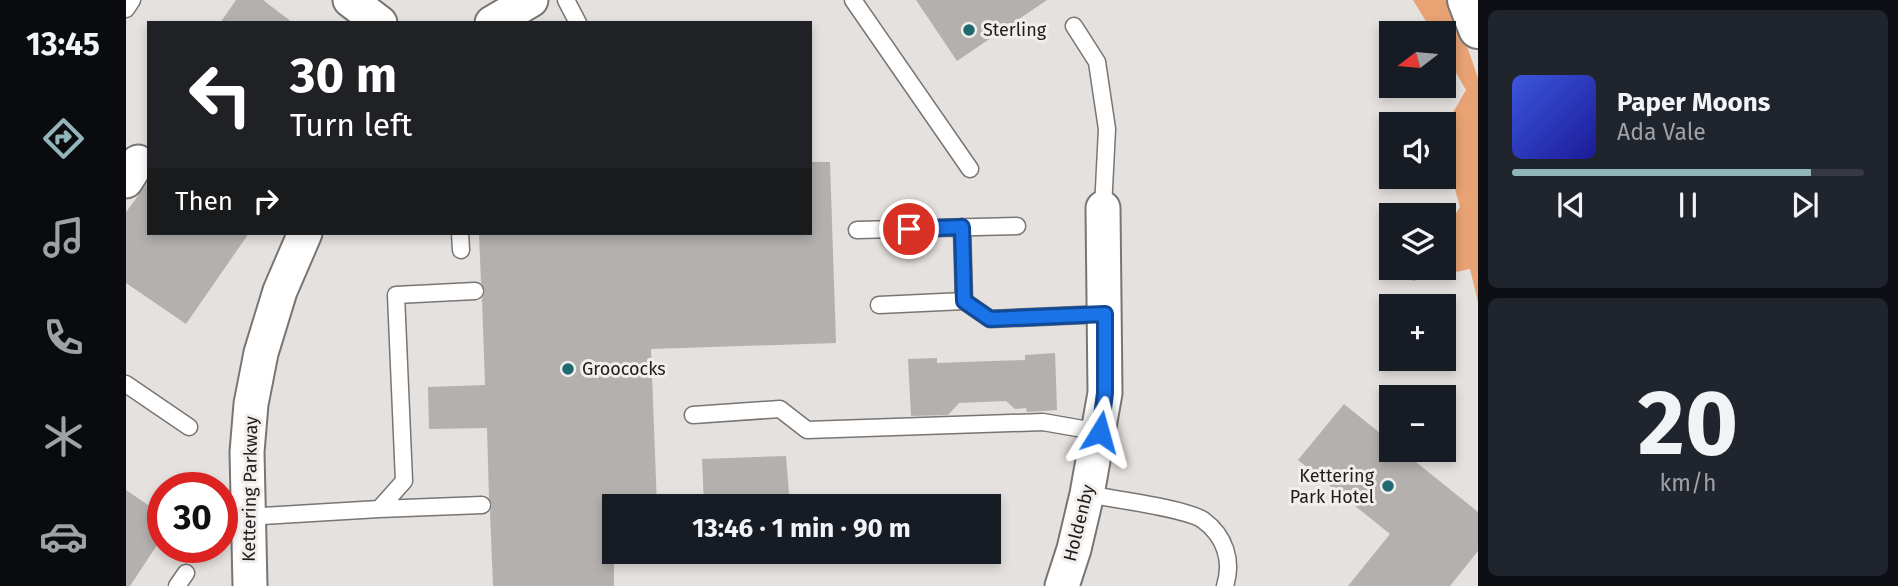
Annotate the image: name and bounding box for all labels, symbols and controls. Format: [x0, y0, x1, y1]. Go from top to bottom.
place label: Sterling [983, 19, 1047, 41]
north arrow [1379, 21, 1456, 98]
map controls [1379, 21, 1456, 462]
marker: Sterling [961, 22, 977, 38]
text: 13:45 [26, 25, 100, 63]
text: 30 m [290, 46, 397, 105]
icon: left [175, 49, 266, 140]
text: Paper Moons [1617, 87, 1770, 118]
text: Turn left [290, 106, 412, 144]
button: sound [1379, 112, 1456, 189]
icon: directions [39, 114, 88, 163]
text: Ada Vale [1617, 118, 1706, 146]
icon: right [247, 182, 285, 220]
text: Then [175, 186, 233, 217]
icon: previous [1552, 186, 1590, 224]
icon: pause [1669, 186, 1707, 224]
icon: next [1786, 186, 1824, 224]
pin [879, 199, 939, 259]
button: layers [1379, 203, 1456, 280]
icon: arrive [890, 210, 928, 248]
icon: music [39, 213, 88, 262]
button: + [1379, 294, 1456, 371]
icon: phone [39, 313, 88, 362]
place label: Groococks [582, 358, 666, 380]
marker: Groococks [560, 361, 576, 377]
text: 20 [1638, 369, 1738, 478]
button: − [1379, 385, 1456, 462]
position arrow [1063, 395, 1137, 469]
icon: climate [39, 412, 88, 461]
street label: Kettering Parkway [238, 416, 262, 562]
place label: Kettering Park Hotel [1290, 465, 1375, 508]
text: km/h [1660, 469, 1716, 497]
speed limit sign: 30 [147, 472, 238, 563]
marker: Kettering Park Hotel [1380, 478, 1396, 494]
street label: Holdenby [1059, 482, 1099, 564]
icon: car [39, 512, 88, 561]
text: 13:46 · 1 min · 90 m [692, 513, 911, 544]

